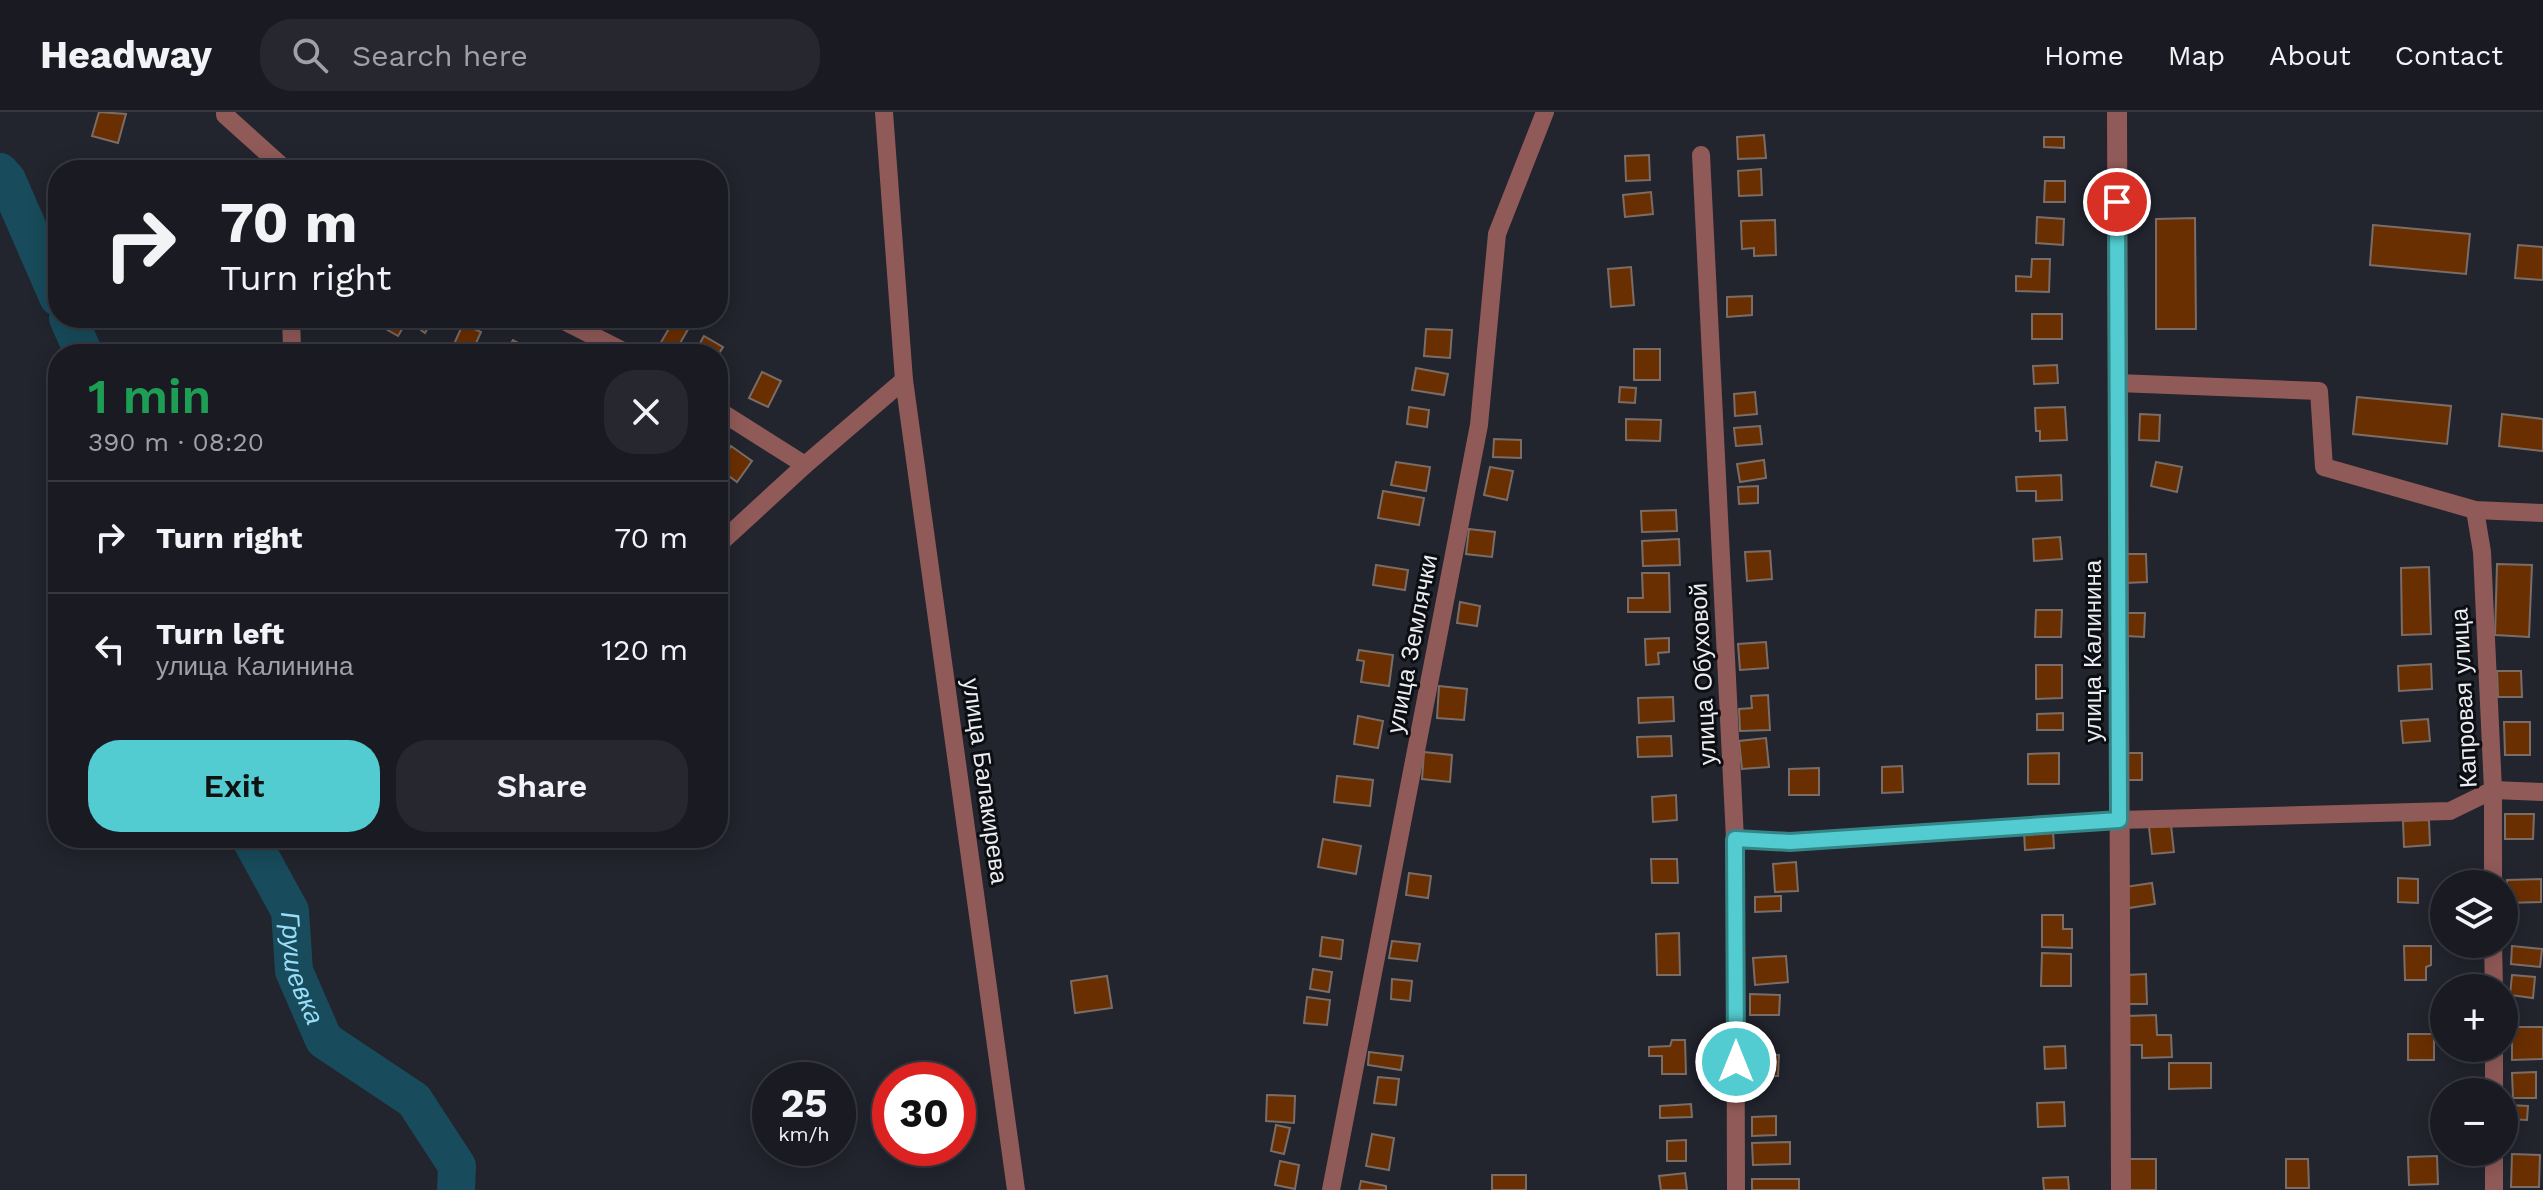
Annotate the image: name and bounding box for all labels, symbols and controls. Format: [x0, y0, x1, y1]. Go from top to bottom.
search box [260, 19, 820, 91]
text: Headway [40, 33, 212, 77]
icon: search [288, 33, 332, 77]
text: Search here [352, 38, 528, 73]
text: Home [2044, 39, 2124, 72]
text: Map [2168, 39, 2225, 72]
text: About [2269, 39, 2351, 72]
text: Contact [2395, 39, 2503, 72]
pin [2083, 168, 2151, 236]
icon: arrive [2095, 180, 2139, 224]
text: 70 m [220, 190, 357, 256]
icon: right [88, 192, 192, 296]
text: Turn right [220, 257, 391, 299]
text: 1 min [88, 368, 211, 425]
button: close [604, 370, 688, 454]
text: 390 m · 08:20 [88, 427, 264, 457]
icon: right [88, 515, 132, 559]
text: Turn right [156, 520, 302, 555]
text: 70 m [614, 520, 688, 555]
street label: улица Землячки [1381, 552, 1443, 736]
street label: улица Калинина [2079, 559, 2107, 742]
street label: улица Обуховой [1684, 582, 1722, 766]
street label: Капровая улица [2445, 607, 2483, 789]
text: Turn left [156, 616, 284, 651]
icon: left [88, 627, 132, 671]
text: 120 m [601, 632, 688, 667]
text: улица Калинина [156, 651, 353, 681]
street label: улица Балакирева [957, 677, 1013, 886]
button: Exit [88, 740, 380, 832]
button: Share [396, 740, 688, 832]
map controls [2430, 870, 2518, 1166]
button: layers [2430, 870, 2518, 958]
water label: Грушевка [275, 911, 330, 1029]
button: + [2430, 974, 2518, 1062]
position arrow [1694, 1020, 1778, 1104]
speed limit sign: 30 [872, 1062, 976, 1166]
button: − [2430, 1078, 2518, 1166]
text: 25 [780, 1080, 828, 1127]
text: km/h [778, 1122, 830, 1146]

